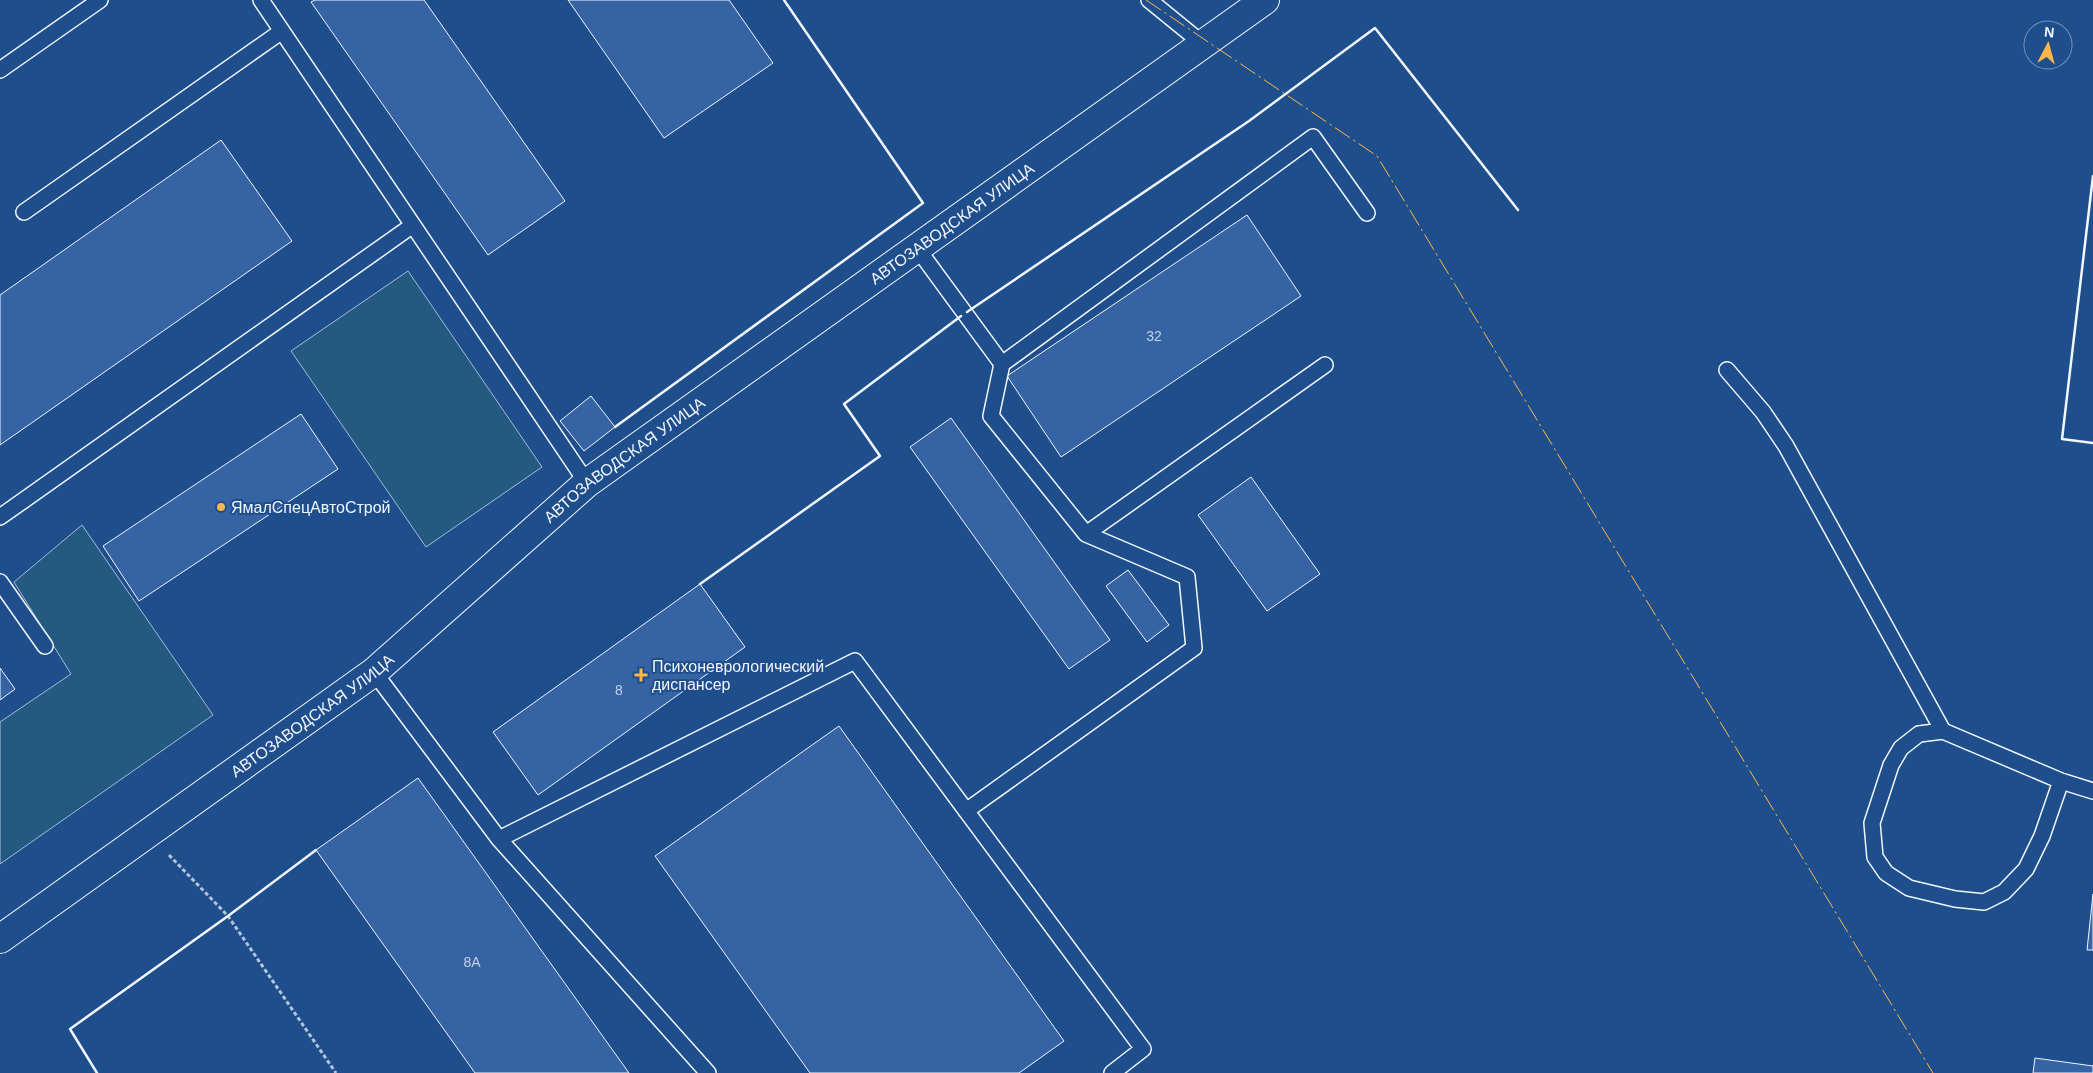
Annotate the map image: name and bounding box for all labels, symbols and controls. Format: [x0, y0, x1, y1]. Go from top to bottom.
north arrow [2023, 20, 2073, 70]
text: N [2043, 24, 2055, 41]
street label: АВТОЗАВОДСКАЯ УЛИЦА [867, 159, 1037, 287]
house number: 32 [1146, 328, 1162, 344]
street label: АВТОЗАВОДСКАЯ УЛИЦА [540, 393, 708, 526]
place label: ЯмалСпецАвтоСтрой [231, 499, 391, 516]
marker: ЯмалСпецАвтоСтрой [215, 501, 227, 513]
street label: АВТОЗАВОДСКАЯ УЛИЦА [227, 650, 397, 780]
place label: Психоневрологический диспансер [652, 658, 824, 693]
marker: Психоневрологический диспансер [634, 668, 648, 682]
house number: 8 [615, 682, 623, 698]
house number: 8А [463, 954, 481, 970]

